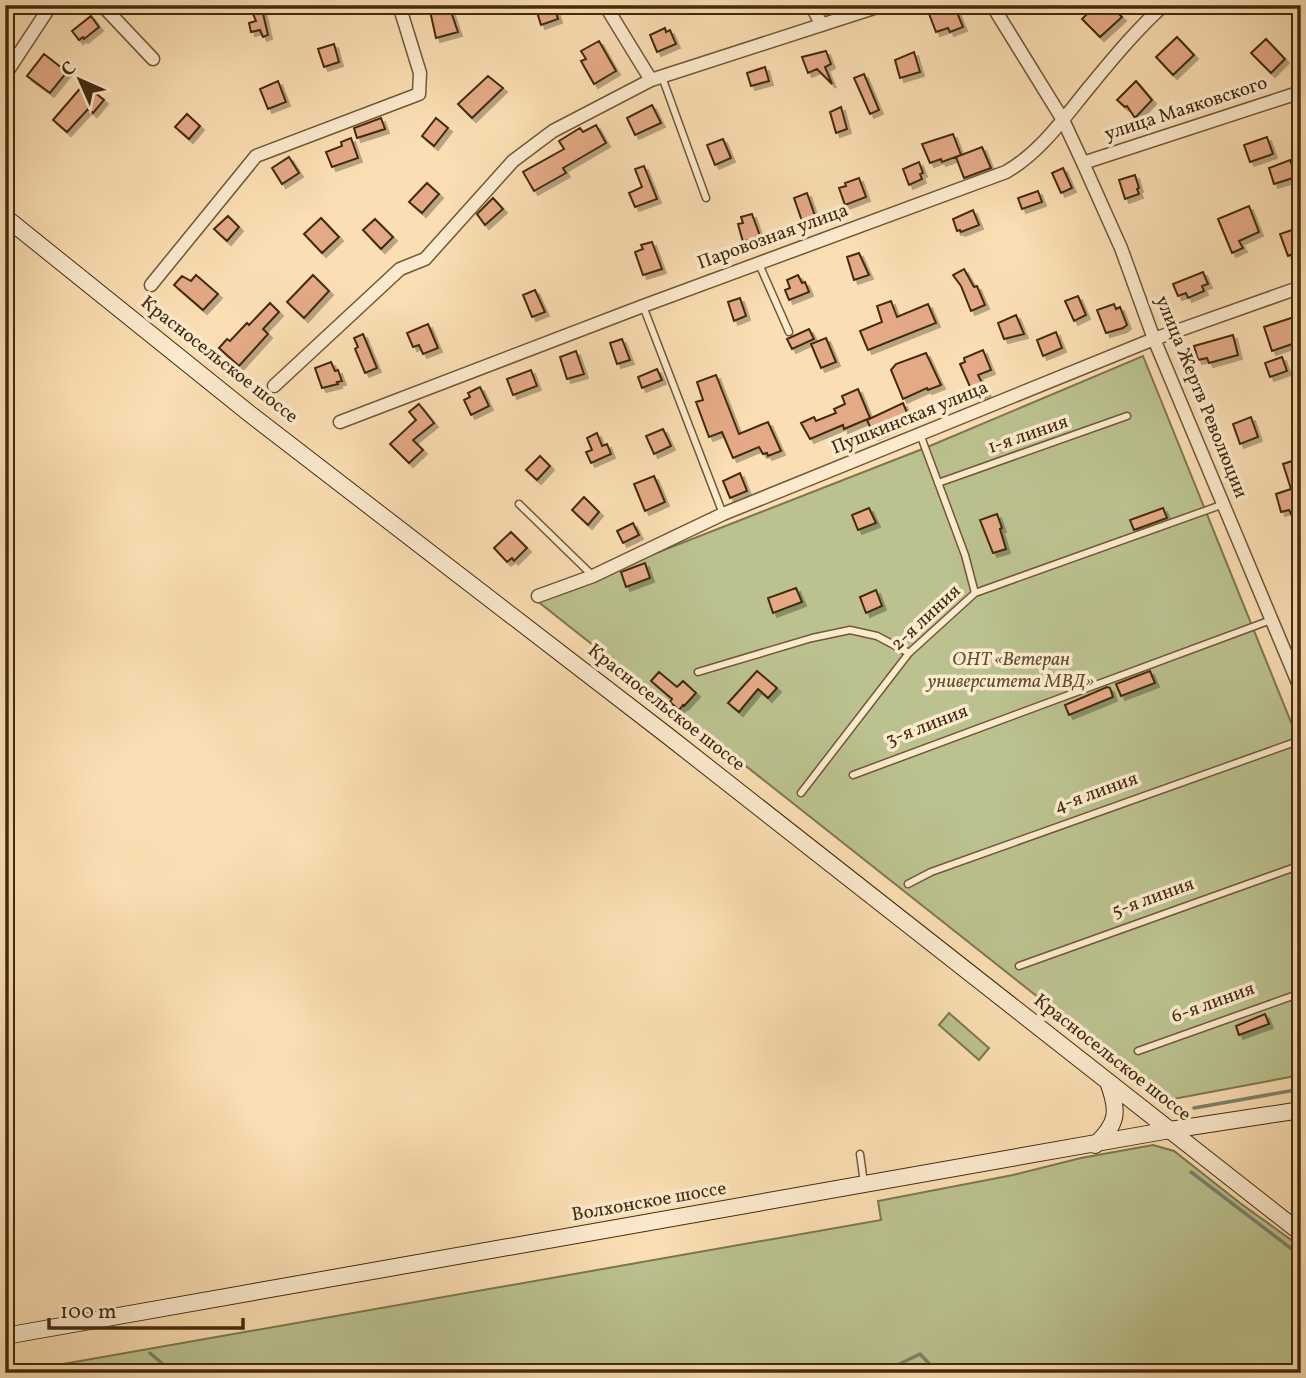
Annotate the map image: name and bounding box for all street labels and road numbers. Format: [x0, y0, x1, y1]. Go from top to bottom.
street label: улица Маяковского [1101, 70, 1271, 148]
street label: Паровозная улица [694, 198, 852, 276]
street label: Красносельское шоссе [135, 290, 303, 430]
street label: улица Жертв Революции [1148, 292, 1254, 502]
street label: Пушкинская улица [828, 375, 992, 461]
street label: 1-я линия [984, 409, 1072, 461]
street label: 2-я линия [885, 579, 967, 657]
street label: Красносельское шоссе [582, 638, 750, 778]
street label: 3-я линия [882, 698, 972, 754]
street label: 4-я линия [1051, 766, 1142, 820]
street label: 5-я линия [1108, 871, 1198, 925]
street label: 6-я линия [1168, 976, 1258, 1030]
street label: Красносельское шоссе [1028, 988, 1196, 1128]
street label: Волхонское шоссе [570, 1176, 728, 1228]

